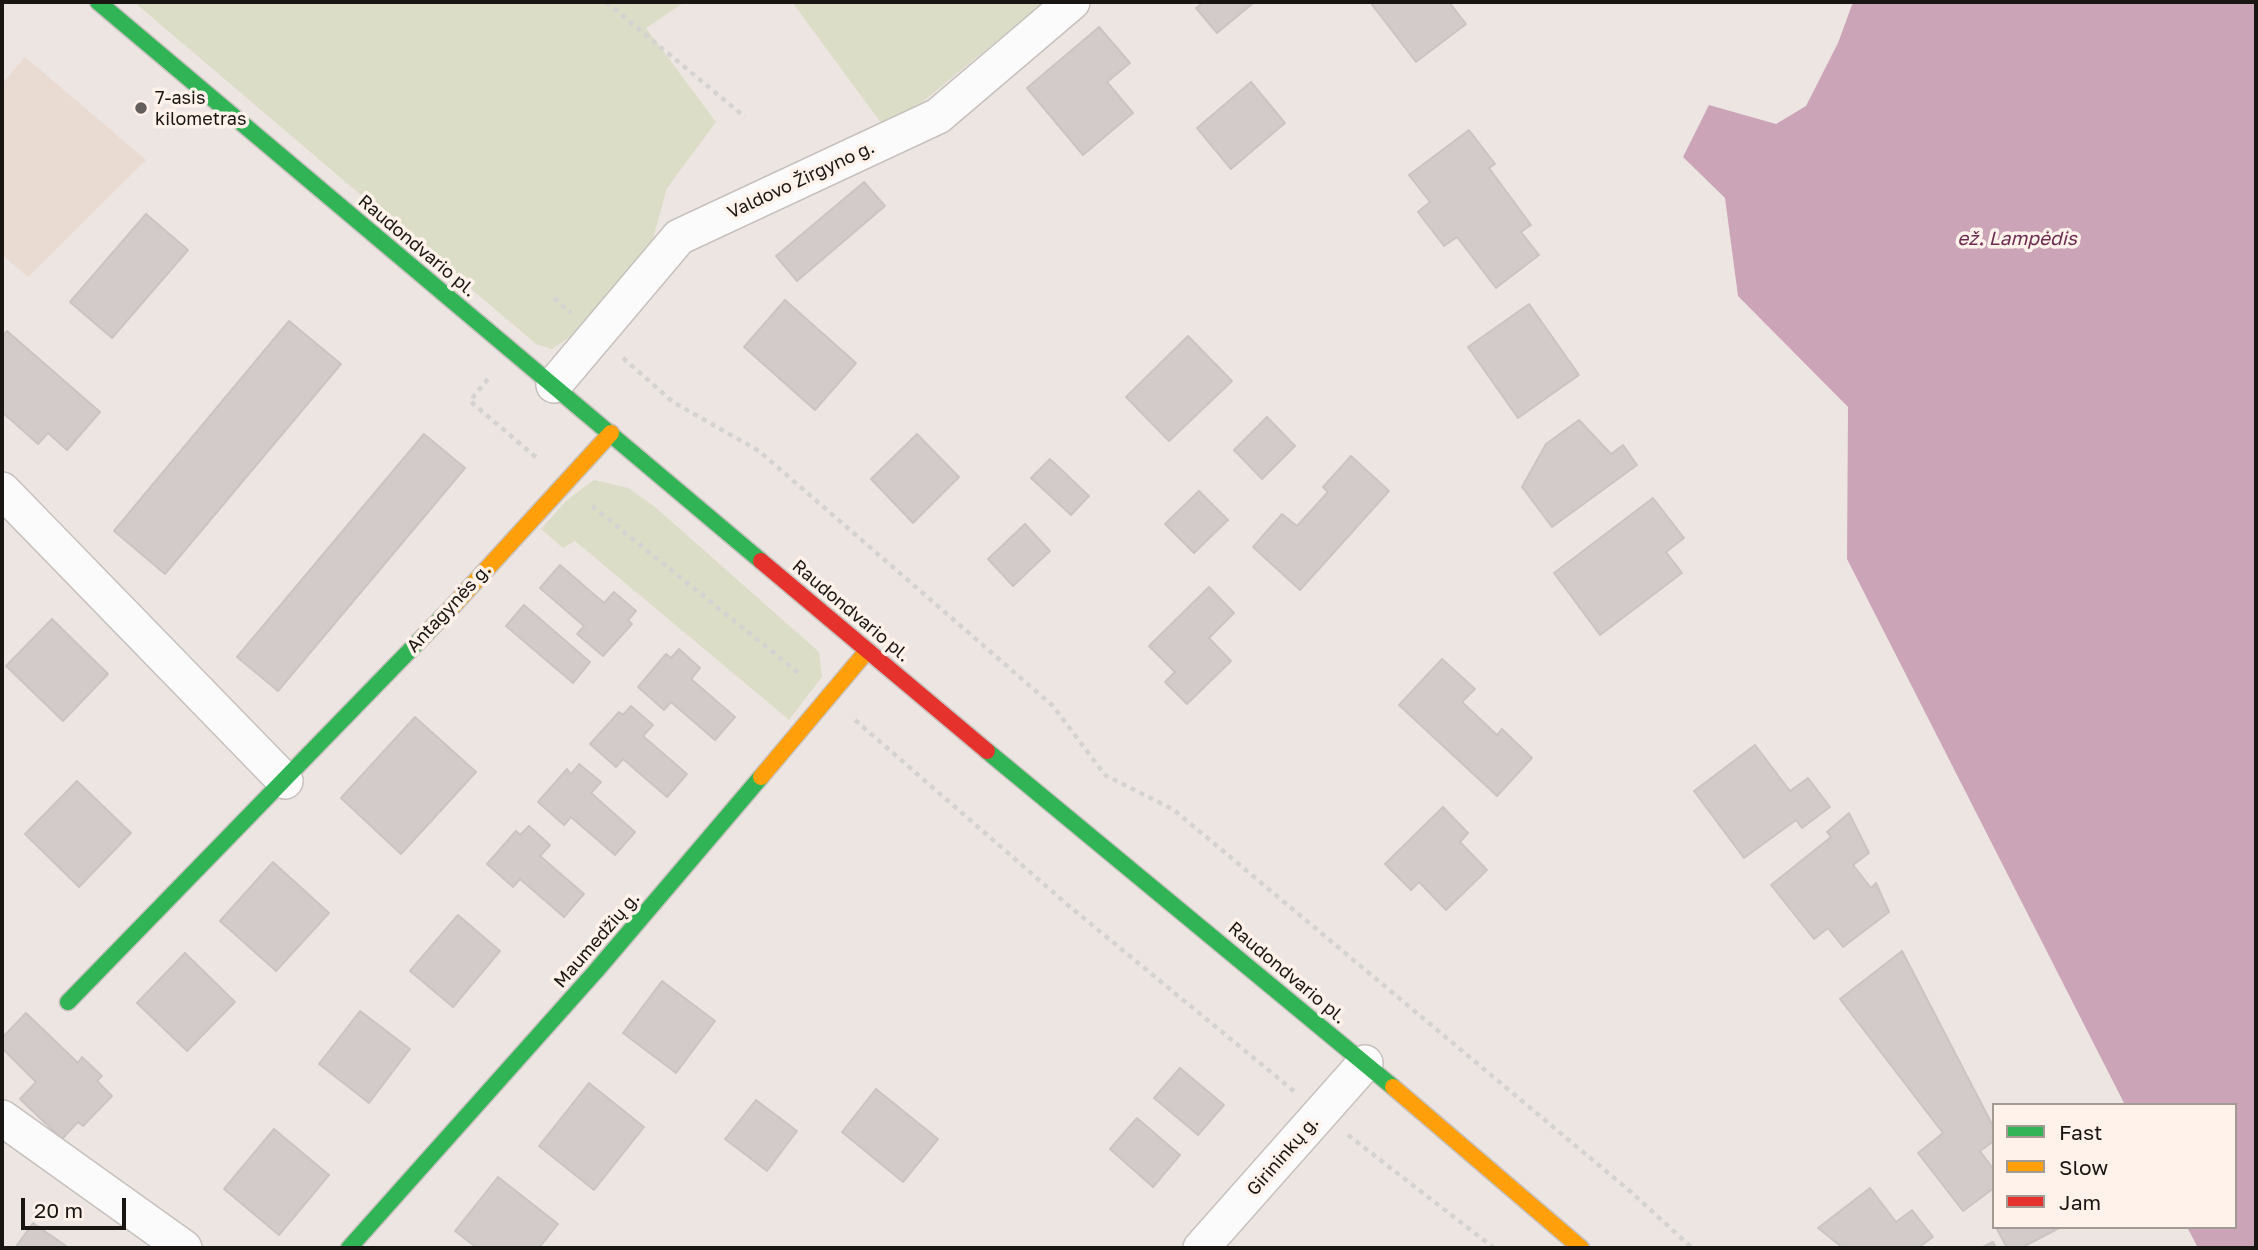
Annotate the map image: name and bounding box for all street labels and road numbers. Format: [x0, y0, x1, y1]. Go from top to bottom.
street label: Valdovo Žirgyno g. [724, 136, 878, 224]
street label: Raudondvario pl. [354, 190, 480, 302]
street label: Raudondvario pl. [788, 555, 914, 667]
street label: Antagynės g. [402, 559, 496, 657]
street label: Maumedžių g. [550, 888, 644, 992]
street label: Raudondvario pl. [1224, 917, 1350, 1029]
street label: Girininkų g. [1243, 1112, 1323, 1200]

